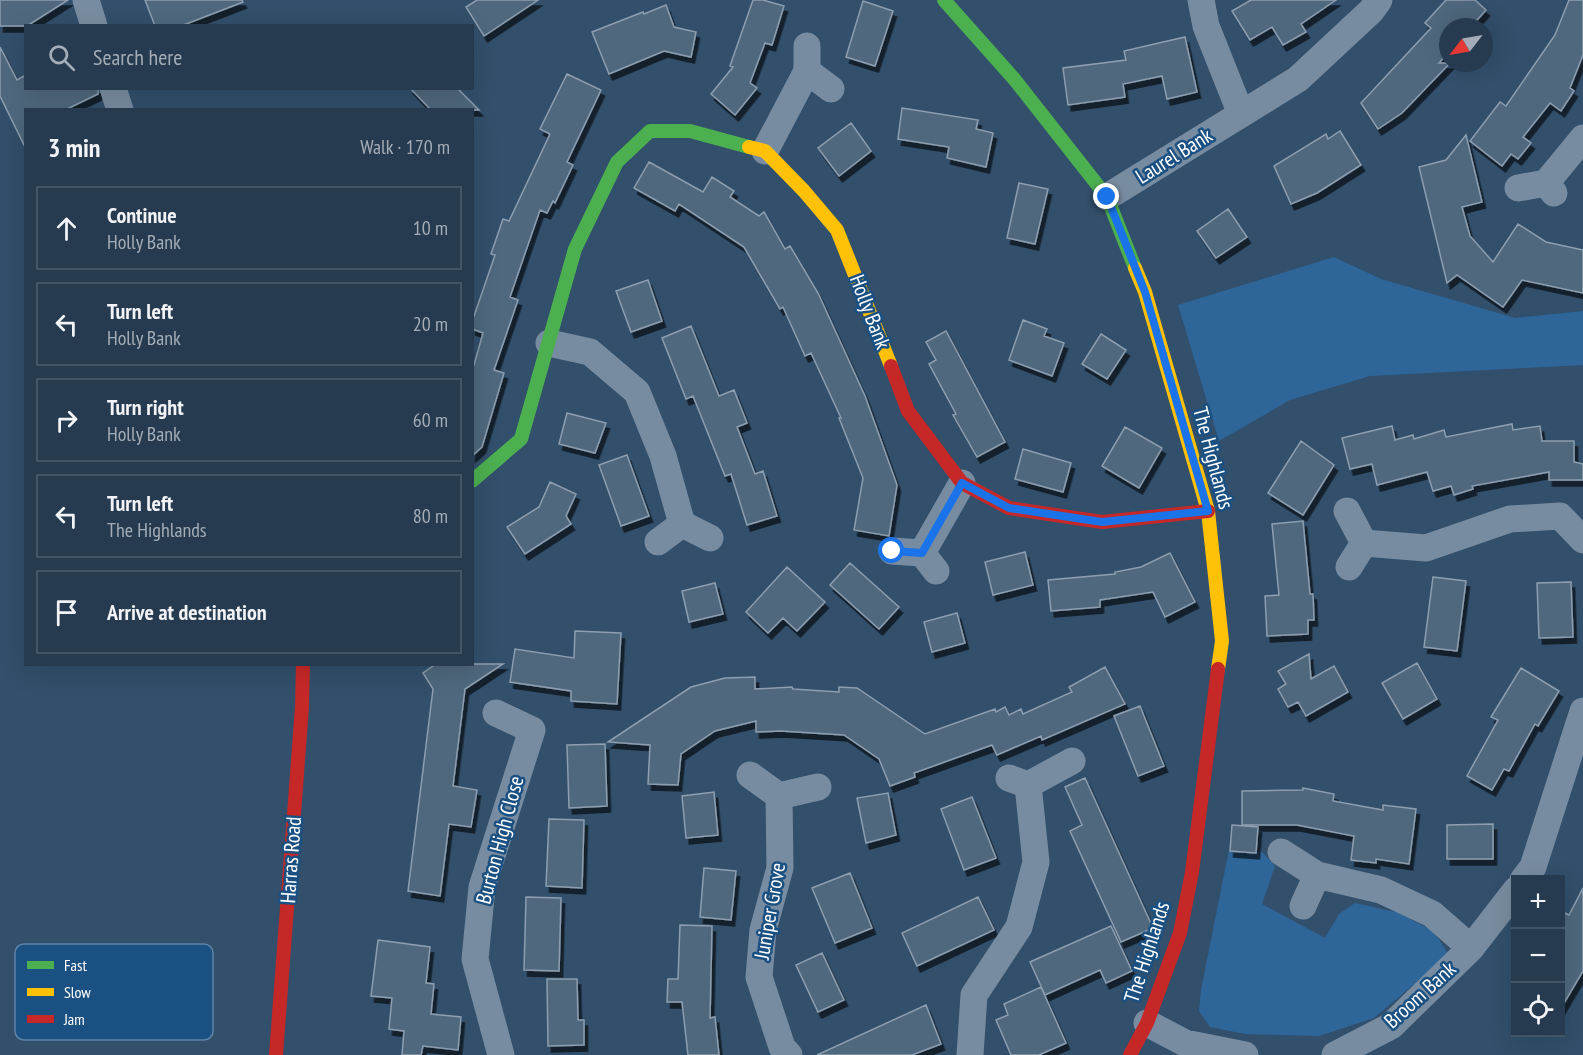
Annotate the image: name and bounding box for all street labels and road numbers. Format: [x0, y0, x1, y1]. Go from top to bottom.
street label: Laurel Bank [1130, 122, 1217, 190]
street label: Holly Bank [844, 271, 897, 353]
street label: The Highlands [1187, 404, 1240, 512]
street label: Burton High Close [469, 773, 530, 907]
street label: Harras Road [274, 816, 307, 904]
street label: Juniper Grove [748, 860, 791, 962]
street label: The Highlands [1118, 898, 1176, 1006]
street label: Broom Bank [1378, 955, 1461, 1034]

